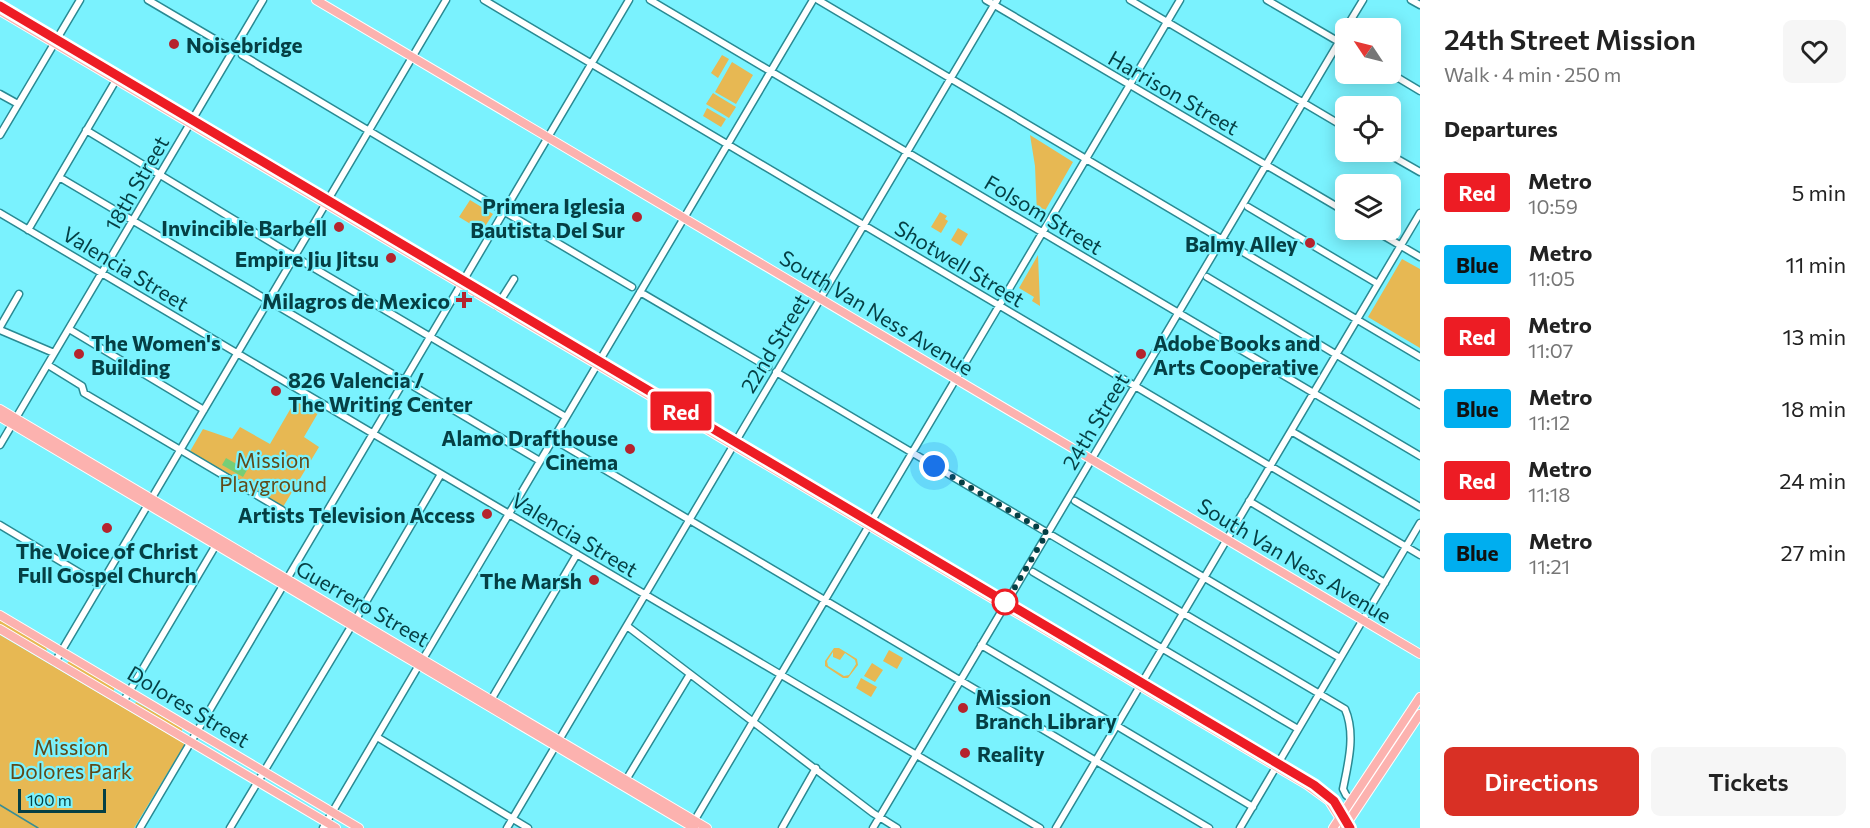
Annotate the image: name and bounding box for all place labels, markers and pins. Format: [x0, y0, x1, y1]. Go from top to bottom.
place label: Noisebridge [186, 32, 303, 57]
marker: Noisebridge [167, 37, 181, 51]
place label: Primera Iglesia Bautista Del Sur [470, 193, 625, 242]
marker: Primera Iglesia Bautista Del Sur [630, 210, 644, 224]
place label: Invincible Barbell [161, 215, 327, 240]
marker: Invincible Barbell [332, 220, 346, 234]
place label: Balmy Alley [1185, 231, 1298, 256]
marker: Balmy Alley [1303, 236, 1317, 250]
place label: Empire Jiu Jitsu [235, 246, 379, 271]
marker: Empire Jiu Jitsu [384, 251, 398, 265]
place label: Milagros de Mexico [262, 288, 450, 313]
marker: Milagros de Mexico [455, 291, 473, 309]
place label: The Women's Building [91, 330, 221, 379]
place label: Adobe Books and Arts Cooperative [1153, 330, 1320, 379]
marker: The Women's Building [72, 347, 86, 361]
marker: Adobe Books and Arts Cooperative [1134, 347, 1148, 361]
place label: 826 Valencia / The Writing Center [288, 367, 473, 416]
marker: 826 Valencia / The Writing Center [269, 384, 283, 398]
place label: Alamo Drafthouse Cinema [441, 425, 618, 474]
marker: Alamo Drafthouse Cinema [623, 442, 637, 456]
place label: Artists Television Access [238, 502, 475, 527]
marker: Artists Television Access [480, 507, 494, 521]
marker: The Voice of Christ Full Gospel Church [100, 521, 114, 535]
place label: The Voice of Christ Full Gospel Church [16, 538, 198, 587]
place label: The Marsh [480, 568, 582, 593]
marker: The Marsh [587, 573, 601, 587]
unlabelled marker [992, 589, 1018, 615]
place label: Mission Branch Library [975, 684, 1118, 733]
marker: Mission Branch Library [956, 701, 970, 715]
place label: Reality [977, 741, 1045, 766]
marker: Reality [958, 746, 972, 760]

